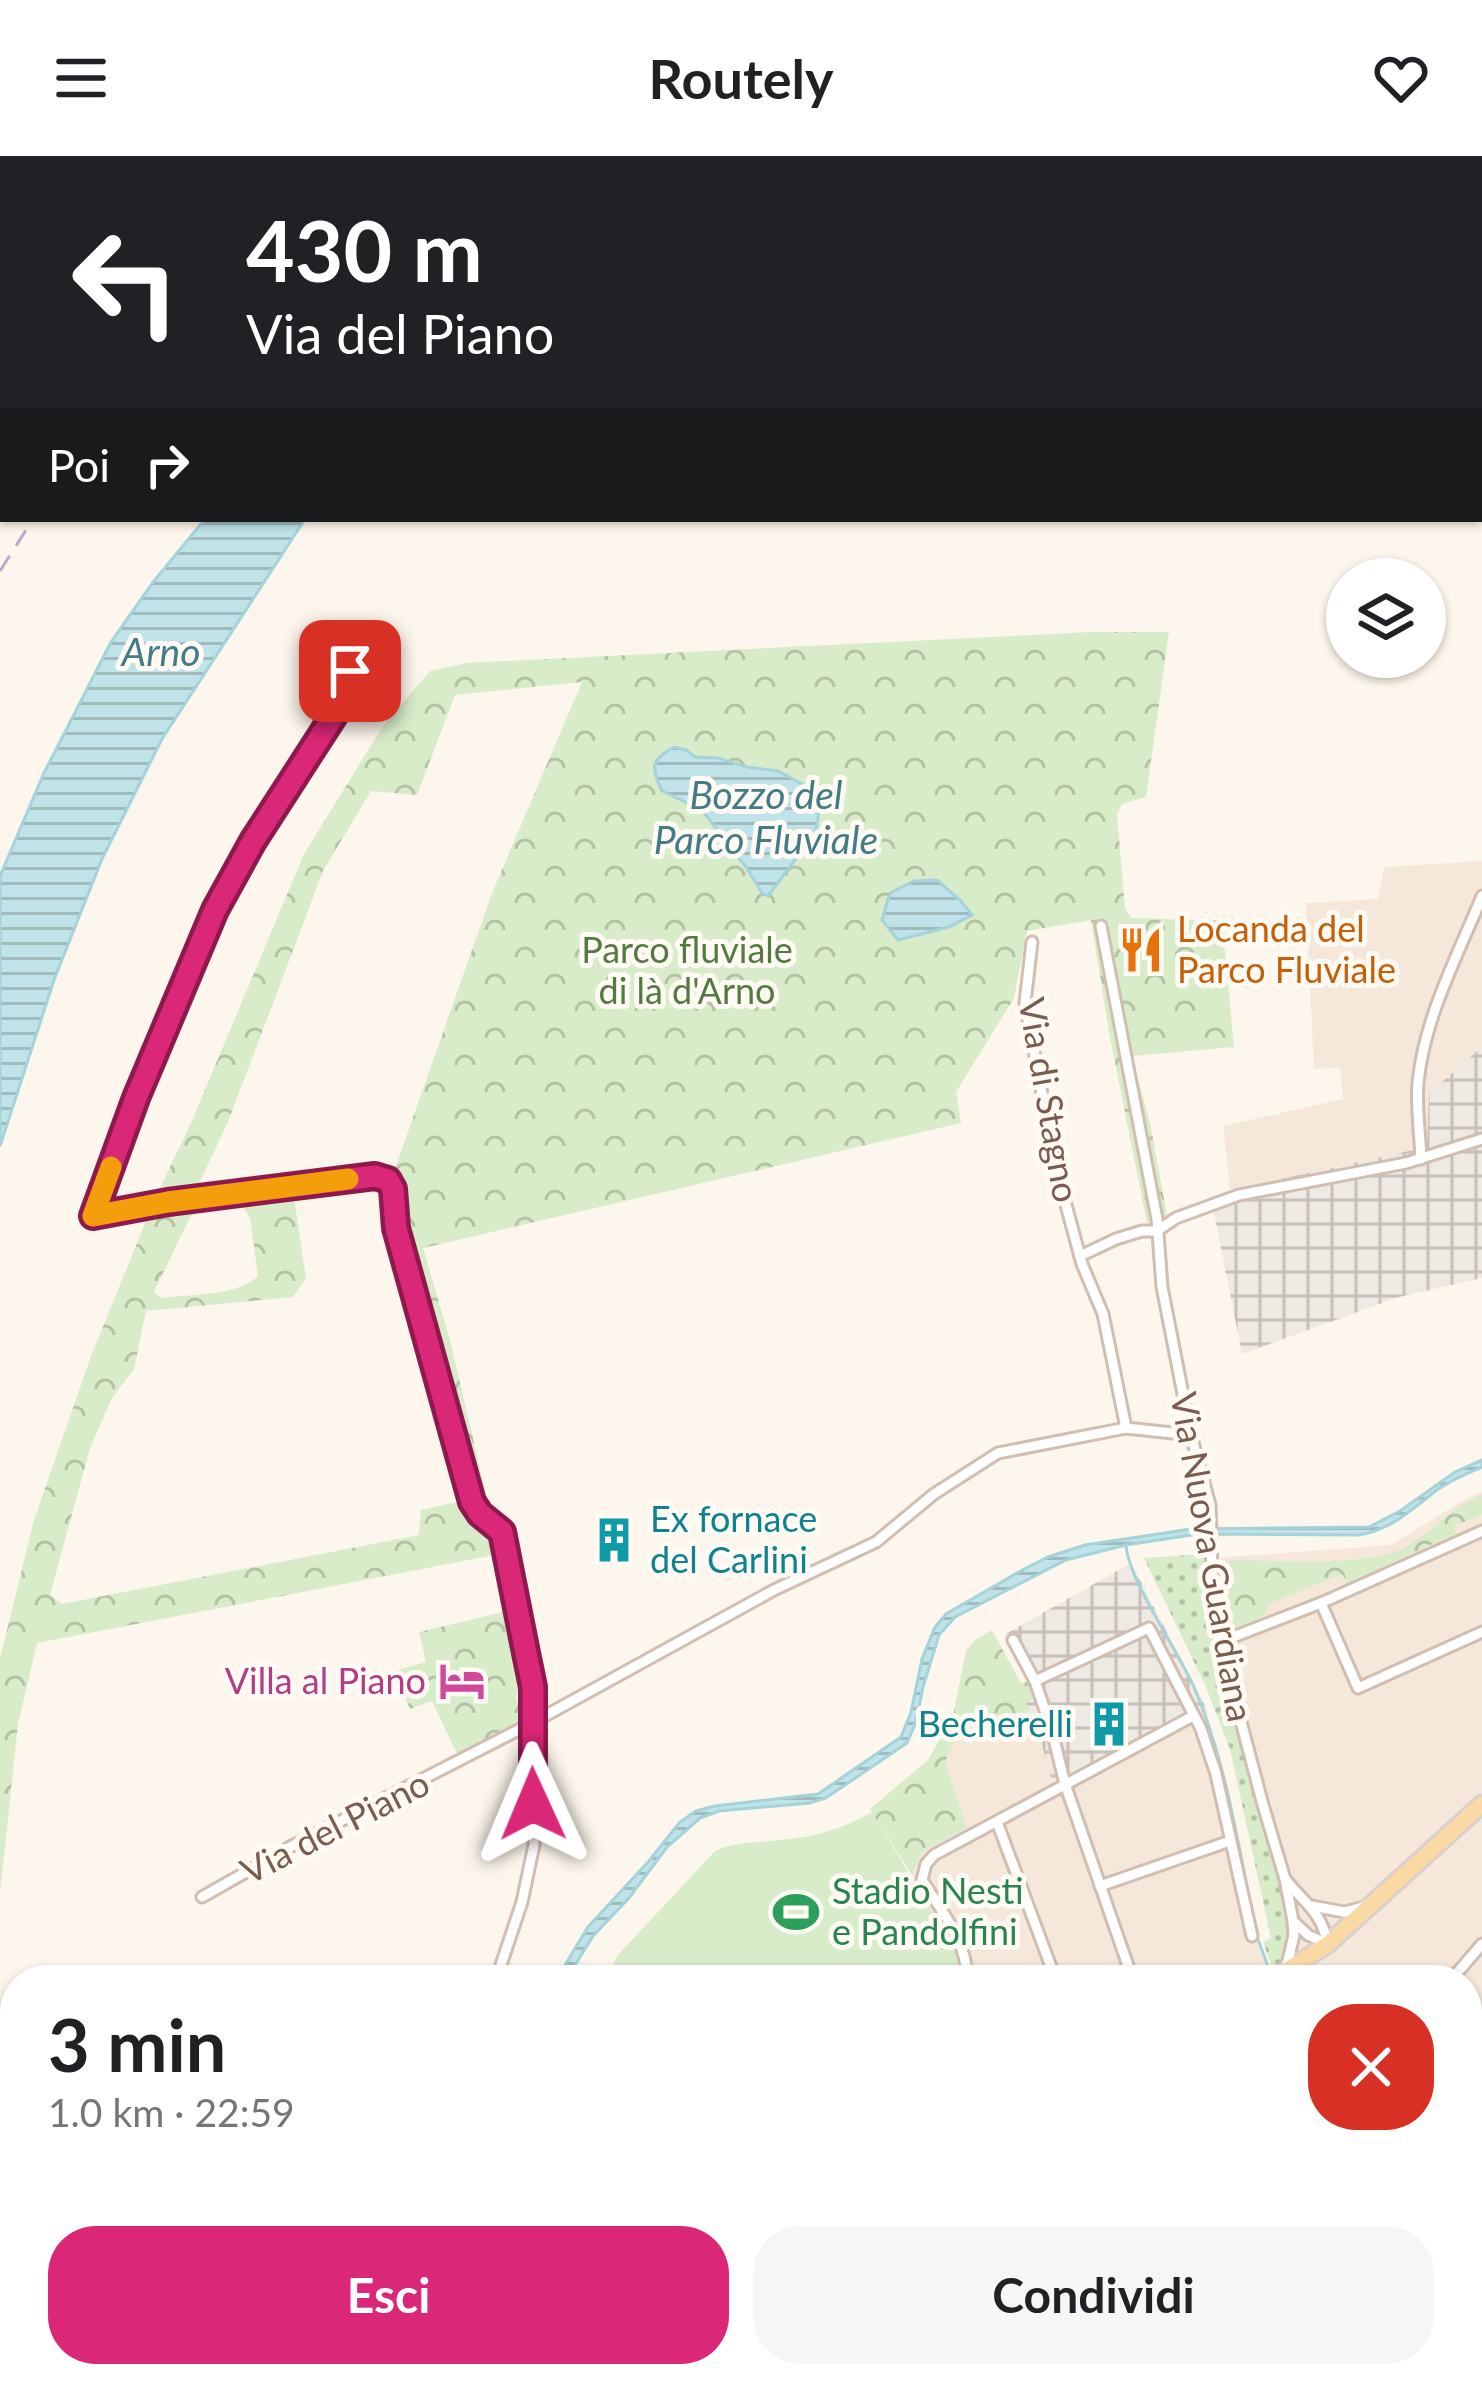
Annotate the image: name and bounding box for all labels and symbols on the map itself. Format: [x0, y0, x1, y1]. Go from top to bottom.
pin [299, 620, 401, 722]
water label: Arno [120, 628, 200, 674]
water label: Bozzo del Parco Fluviale [654, 771, 878, 862]
place label: Locanda del Parco Fluviale [1177, 906, 1396, 991]
restaurant icon: Locanda del Parco Fluviale [1116, 925, 1166, 975]
park label: Parco fluviale di là d'Arno [581, 927, 793, 1012]
street label: Via di Stagno [1010, 994, 1090, 1206]
street label: Via Nuova Guardiana [1162, 1389, 1264, 1725]
place label: Ex fornace del Carlini [650, 1496, 817, 1581]
building icon: Ex fornace del Carlini [589, 1515, 639, 1565]
hotel icon: Villa al Piano [437, 1656, 487, 1706]
place label: Villa al Piano [225, 1658, 426, 1702]
building icon: Becherelli [1084, 1699, 1134, 1749]
place label: Becherelli [918, 1701, 1073, 1745]
position arrow [470, 1741, 596, 1867]
street label: Via del Piano [233, 1760, 436, 1892]
place label: Stadio Nesti e Pandolfini [832, 1868, 1024, 1953]
sports icon: Stadio Nesti e Pandolfini [771, 1887, 821, 1937]

